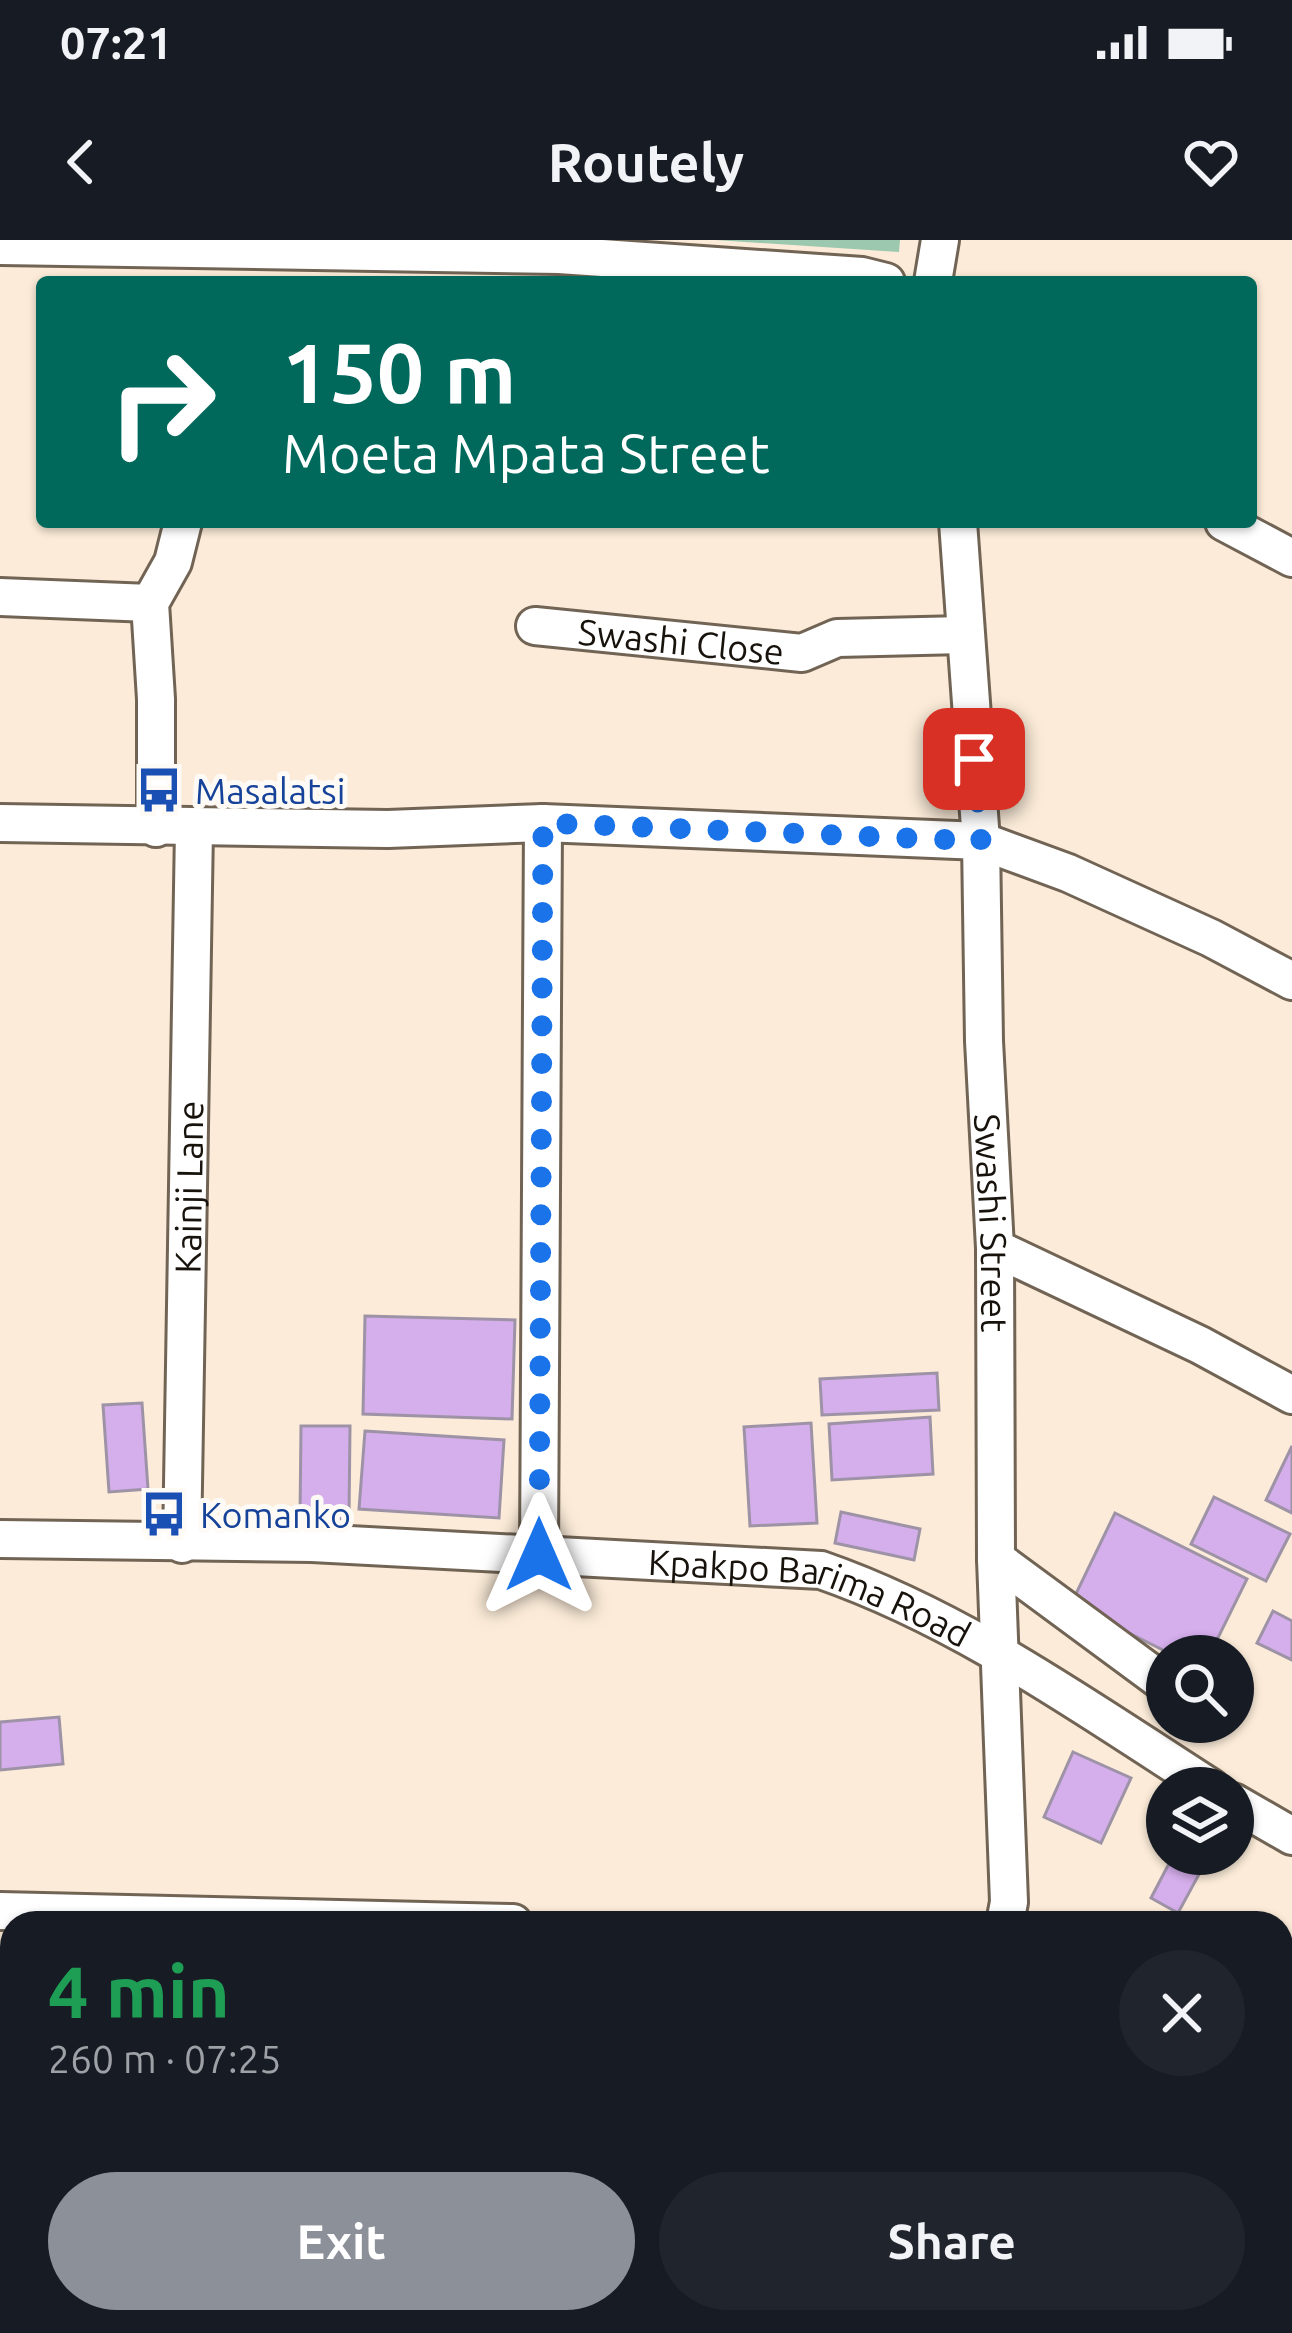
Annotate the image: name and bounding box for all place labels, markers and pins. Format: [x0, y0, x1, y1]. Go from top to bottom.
pin [923, 708, 1025, 810]
bus stop icon: Masalatsi [134, 765, 184, 815]
place label: Masalatsi [195, 770, 345, 811]
bus stop icon: Komanko [139, 1489, 189, 1539]
place label: Komanko [200, 1494, 351, 1535]

